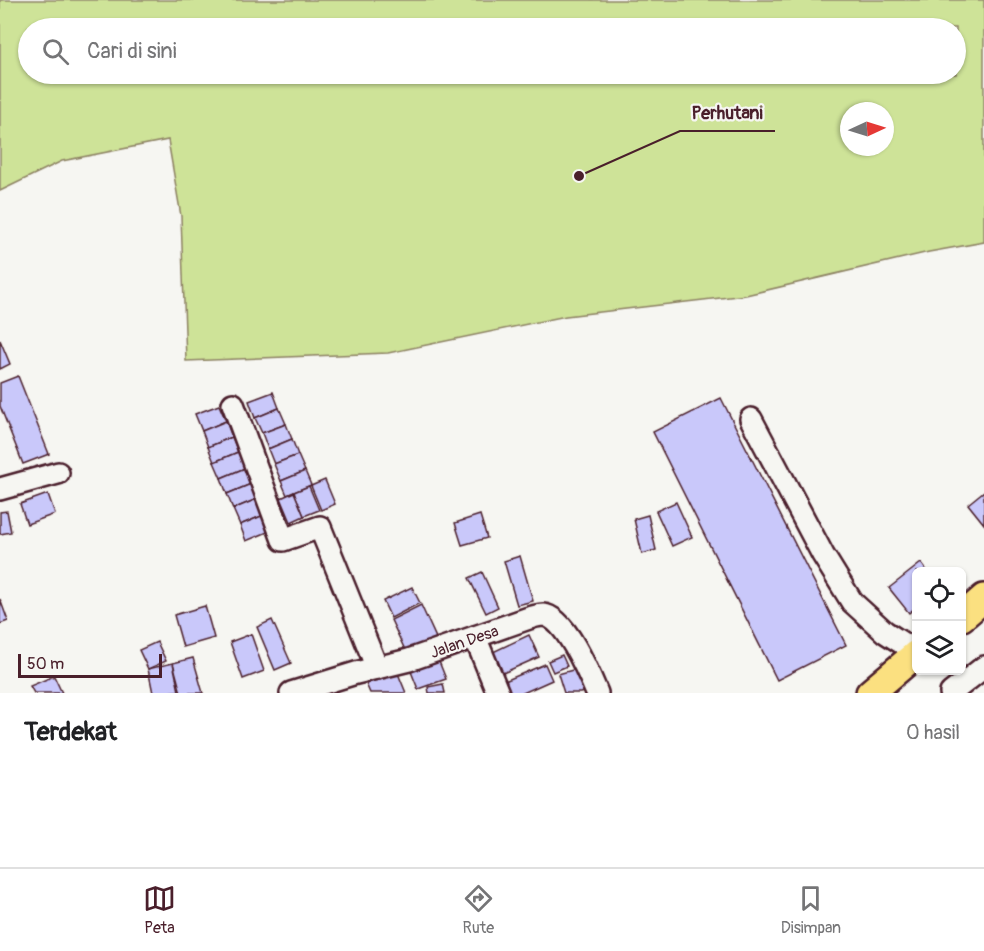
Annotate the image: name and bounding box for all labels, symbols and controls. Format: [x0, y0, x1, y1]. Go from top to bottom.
search box [18, 18, 966, 84]
icon: search [39, 35, 72, 68]
text: Cari di sini [87, 37, 177, 65]
callout: Perhutani [680, 95, 775, 131]
text: Perhutani [691, 102, 763, 125]
north arrow [840, 102, 894, 156]
map controls [912, 567, 966, 675]
button: locate [912, 567, 966, 621]
street label: Jalan Desa [428, 621, 501, 663]
button: layers [912, 621, 966, 675]
scale bar [18, 651, 162, 678]
text: 50 m [27, 654, 64, 674]
text: Terdekat [24, 716, 117, 748]
text: 0 hasil [906, 720, 960, 745]
tab: Peta [143, 882, 176, 938]
tab: Rute [462, 882, 495, 938]
tab: Disimpan [781, 882, 841, 938]

